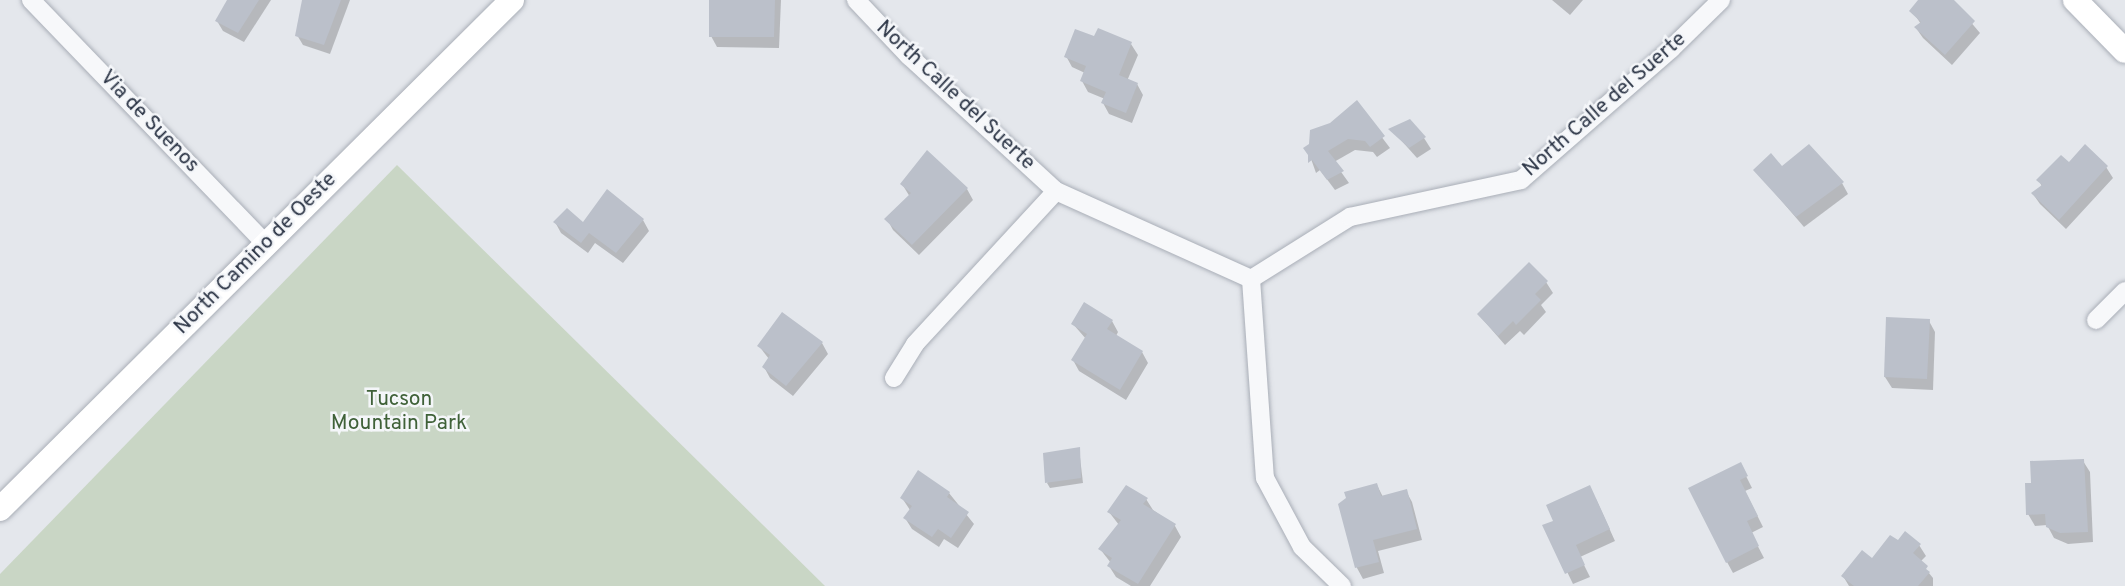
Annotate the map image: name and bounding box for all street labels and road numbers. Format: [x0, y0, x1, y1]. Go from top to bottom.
street label: North Calle del Suerte [870, 16, 1040, 176]
street label: North Calle del Suerte [1518, 27, 1692, 183]
street label: Via de Suenos [94, 66, 204, 178]
street label: North Camino de Oeste [170, 168, 342, 340]

